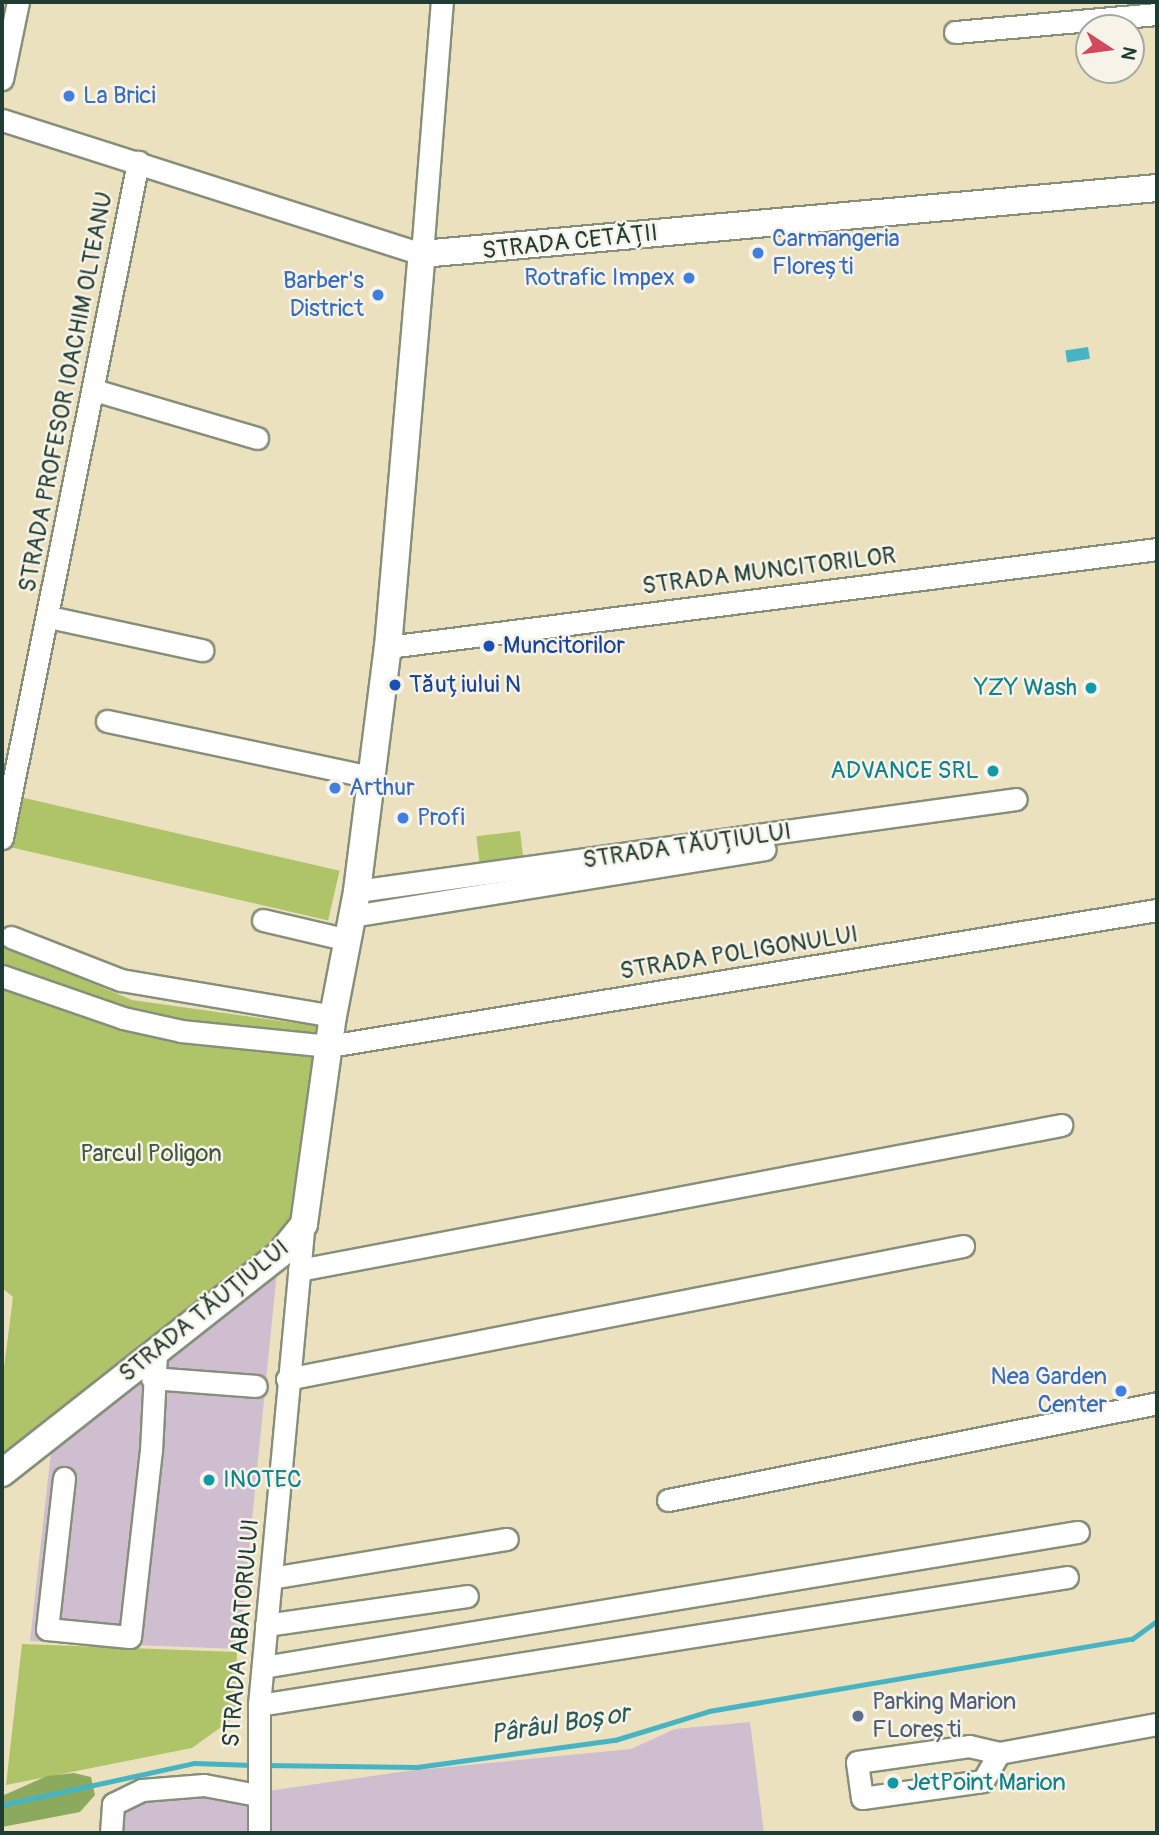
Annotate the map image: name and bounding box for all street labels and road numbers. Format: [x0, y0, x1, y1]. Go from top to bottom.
street label: STRADA PROFESOR IOACHIM OLTEANU [13, 189, 119, 595]
street label: STRADA CETĂȚII [481, 218, 659, 266]
street label: STRADA MUNCITORILOR [640, 541, 898, 601]
street label: STRADA TĂUȚIULUI [581, 817, 793, 875]
street label: STRADA POLIGONULUI [618, 920, 860, 986]
street label: STRADA TĂUȚIULUI [113, 1234, 295, 1388]
street label: STRADA ABATORULUI [217, 1518, 265, 1748]

